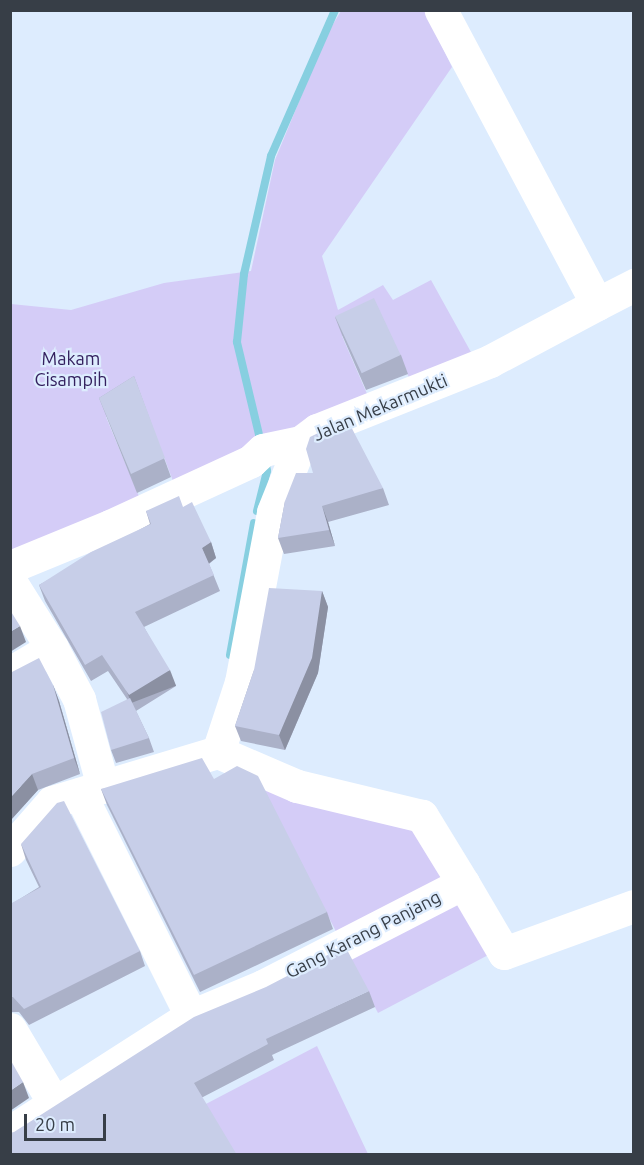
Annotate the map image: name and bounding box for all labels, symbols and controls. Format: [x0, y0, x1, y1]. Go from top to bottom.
park label: Makam Cisampih [34, 348, 108, 391]
street label: Jalan Mekarmukti [310, 369, 450, 445]
street label: Gang Karang Panjang [282, 885, 444, 983]
scale bar [27, 1102, 110, 1140]
text: 20 m [35, 1114, 75, 1134]

